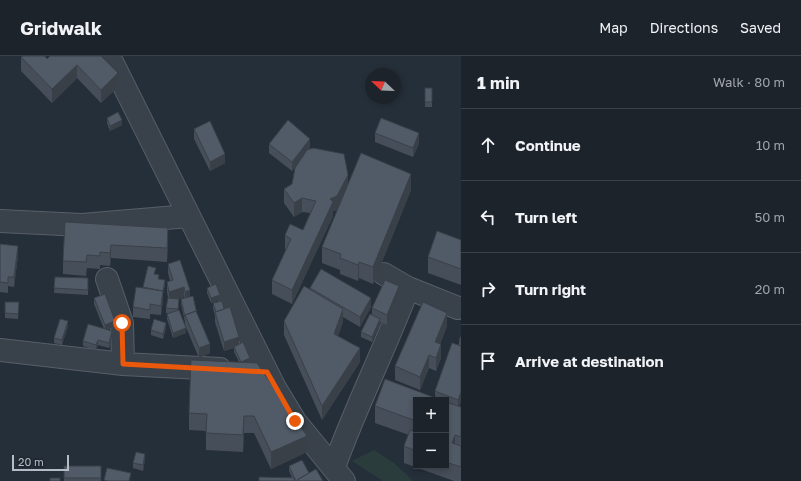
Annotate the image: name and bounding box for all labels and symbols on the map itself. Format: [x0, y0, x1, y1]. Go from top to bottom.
north arrow [365, 68, 401, 104]
route start [113, 314, 131, 332]
route end [286, 412, 304, 430]
scale bar [12, 453, 69, 472]

